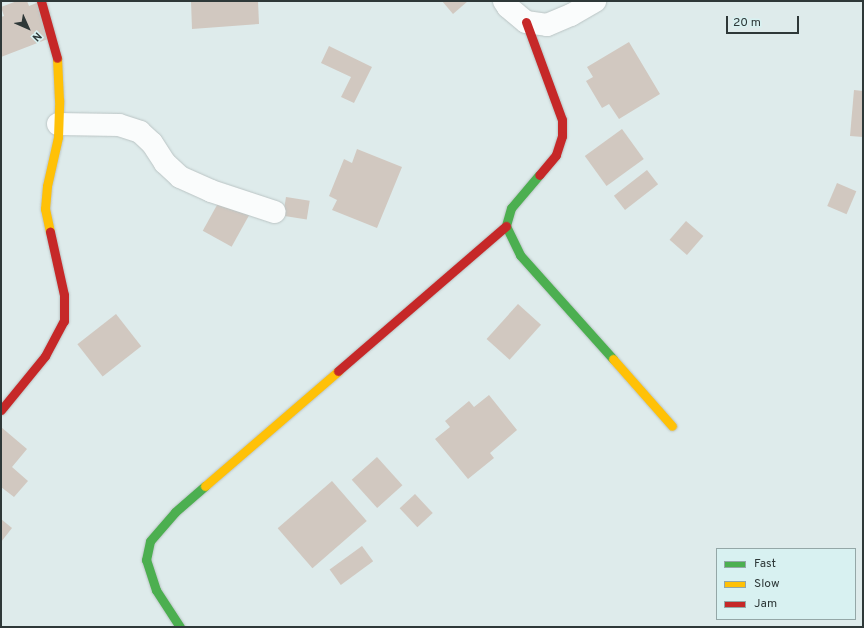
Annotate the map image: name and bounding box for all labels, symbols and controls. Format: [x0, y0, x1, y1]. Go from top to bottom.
north arrow [8, 8, 48, 48]
scale bar [728, 8, 801, 34]
text: 20 m [733, 15, 761, 31]
text: N [29, 29, 44, 44]
legend [716, 548, 856, 620]
text: Fast [754, 556, 776, 572]
text: Slow [754, 576, 780, 592]
text: Jam [754, 596, 777, 612]

